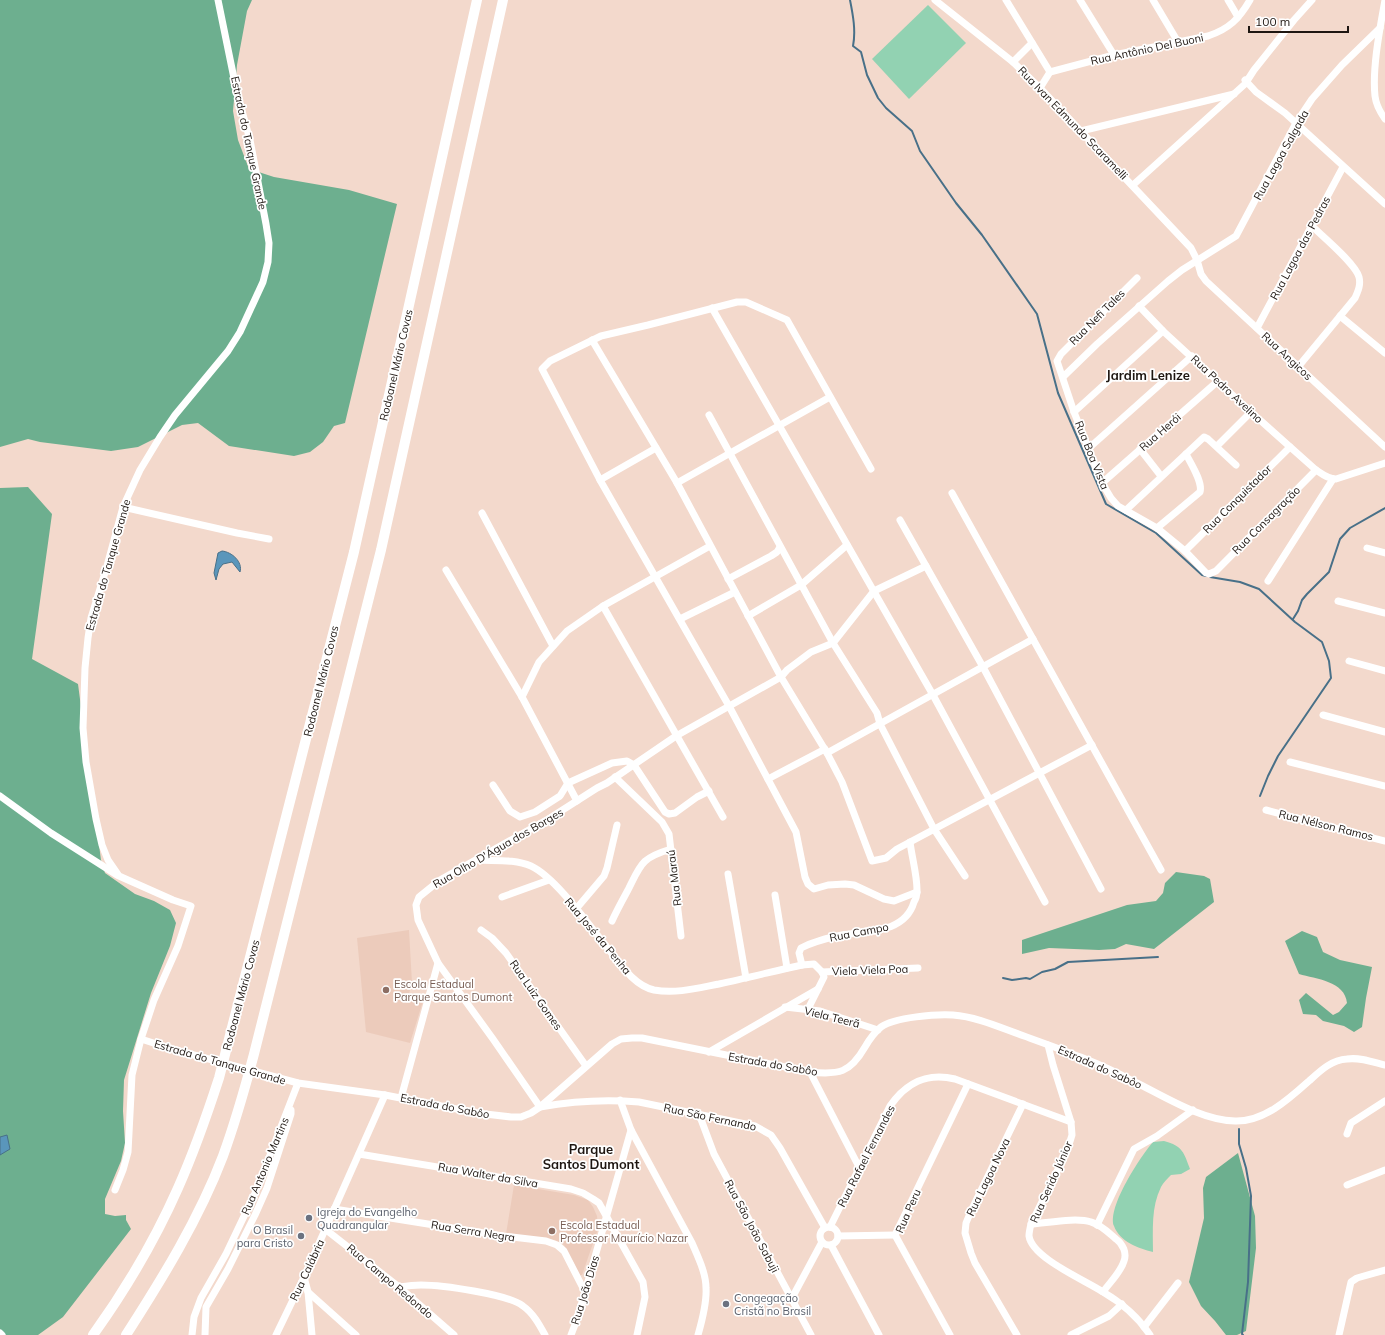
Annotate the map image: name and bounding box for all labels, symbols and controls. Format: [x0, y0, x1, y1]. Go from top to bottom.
scale bar [1249, 8, 1348, 34]
text: 100 m [1255, 14, 1290, 29]
street label: Rua Antônio Del Buoni [1089, 30, 1205, 68]
street label: Rua Ivan Edmundo Scaramelli [1015, 63, 1131, 183]
street label: Estrada do Tanque Grande [228, 75, 270, 211]
street label: Rua Lagoa Salgada [1250, 107, 1312, 203]
street label: Rua Lagoa das Pedras [1267, 194, 1333, 302]
street label: Rua Nefi Tales [1066, 286, 1128, 348]
street label: Rodoanel Mário Covas [376, 308, 416, 422]
street label: Rua Angicos [1259, 329, 1315, 383]
street label: Rua Pedro Avelino [1188, 352, 1266, 426]
district label: Jardim Lenize [1106, 367, 1190, 383]
street label: Rua Herói [1136, 410, 1184, 454]
street label: Rua Boa Vista [1072, 419, 1112, 491]
street label: Rua Conquistador [1200, 462, 1274, 536]
street label: Rua Consagração [1229, 483, 1303, 557]
street label: Estrada do Tanque Grande [82, 498, 134, 632]
street label: Rodoanel Mário Covas [300, 624, 342, 738]
street label: Rua Olho D'Água dos Borges [430, 805, 566, 891]
street label: Rua Nélson Ramos [1277, 806, 1375, 844]
street label: Rua Maraú [664, 849, 684, 907]
street label: Rua José da Penha [562, 895, 634, 977]
street label: Rua Campo [828, 919, 890, 945]
street label: Rodoanel Mário Covas [219, 938, 263, 1052]
street label: Rua Luiz Gomes [507, 957, 565, 1033]
street label: Viela Viela Poa [832, 962, 908, 978]
place label: Escola Estadual Parque Santos Dumont [394, 977, 512, 1004]
marker: Escola Estadual Parque Santos Dumont [381, 985, 391, 995]
street label: Viela Teerã [803, 1003, 861, 1031]
street label: Estrada do Tanque Grande [153, 1036, 287, 1088]
street label: Estrada do Sabôo [1056, 1042, 1144, 1092]
street label: Estrada do Sabôo [727, 1049, 819, 1079]
street label: Estrada do Sabôo [399, 1090, 491, 1122]
street label: Rua São Fernando [662, 1100, 758, 1134]
street label: Rua Rafael Fernandes [834, 1103, 898, 1209]
street label: Rua Antonio Martins [238, 1115, 292, 1217]
street label: Rua Lagoa Nova [963, 1136, 1013, 1218]
street label: Rua Serido Júnior [1027, 1139, 1075, 1225]
district label: Parque Santos Dumont [543, 1141, 639, 1172]
street label: Rua Walter da Silva [437, 1159, 539, 1191]
street label: Rua São João Sabuji [722, 1177, 782, 1275]
street label: Rua Peru [892, 1187, 924, 1235]
place label: Igreja do Evangelho Quadrangular [317, 1205, 417, 1232]
marker: Igreja do Evangelho Quadrangular [304, 1213, 314, 1223]
street label: Rua Serra Negra [430, 1217, 516, 1245]
place label: Escola Estadual Professor Maurício Nazar [560, 1218, 688, 1245]
place label: O Brasil para Cristo [237, 1223, 293, 1250]
marker: Escola Estadual Professor Maurício Nazar [547, 1226, 557, 1236]
marker: O Brasil para Cristo [296, 1231, 306, 1241]
street label: Rua Calábria [287, 1237, 327, 1303]
street label: Rua Campo Redondo [344, 1241, 436, 1321]
street label: Rua João Dias [568, 1254, 602, 1326]
place label: Congegação Cristã no Brasil [734, 1291, 811, 1318]
marker: Congegação Cristã no Brasil [721, 1299, 731, 1309]

